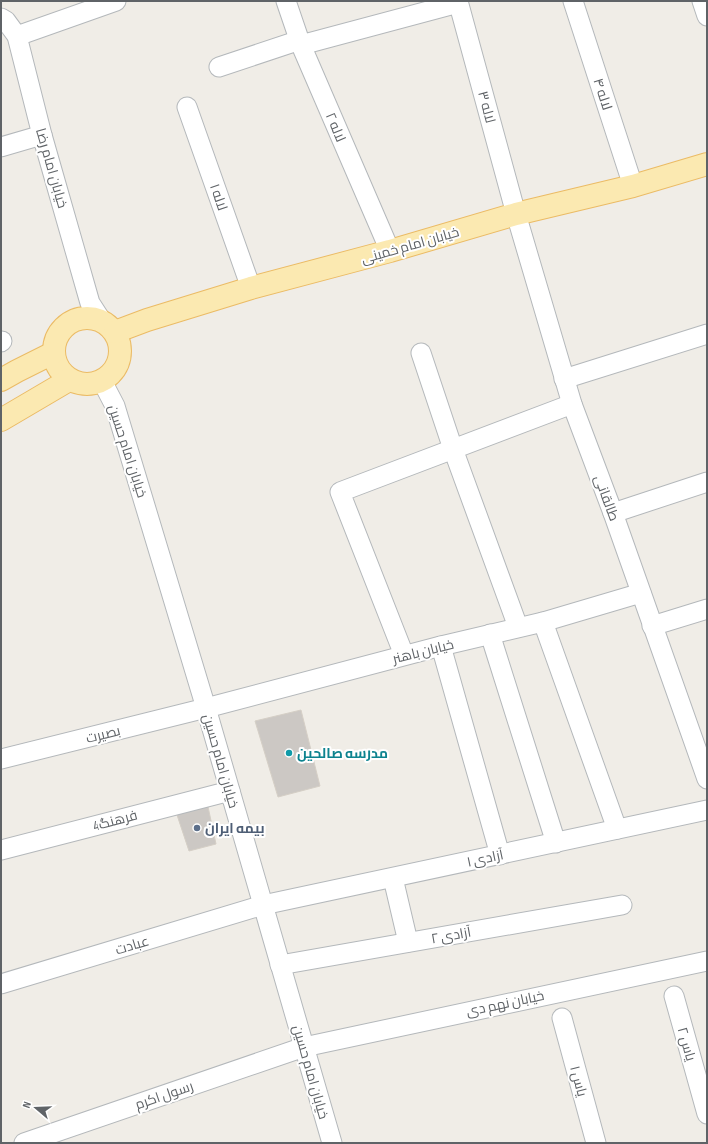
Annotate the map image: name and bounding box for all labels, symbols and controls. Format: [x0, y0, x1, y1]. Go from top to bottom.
street label: لاله ۴ [589, 76, 616, 112]
street label: لاله ۳ [474, 89, 499, 125]
street label: لاله ۲ [322, 110, 349, 145]
street label: خیابان امام رضا [31, 126, 71, 210]
street label: لاله ۱ [206, 181, 231, 213]
street label: خیابان امام خمینی [359, 223, 461, 269]
street label: خیابان امام حسین [103, 402, 151, 500]
street label: طالقانی [590, 473, 623, 523]
street label: خیابان باهنر [390, 636, 456, 668]
street label: خیابان امام حسین [198, 712, 242, 810]
street label: بصیرت [84, 722, 122, 747]
place label: مدرسه صالحین [297, 745, 388, 762]
marker: مدرسه صالحین [284, 748, 294, 758]
street label: فرهنگ4 [91, 806, 139, 835]
place label: بیمه ایران [205, 820, 265, 837]
marker: بیمه ایران [192, 823, 202, 833]
street label: آزادی ۱ [465, 846, 505, 871]
street label: آزادی ۲ [430, 924, 473, 947]
street label: عبادت [113, 932, 151, 959]
street label: خیابان نهم دی [465, 987, 546, 1021]
street label: خیابان امام حسین [288, 1023, 332, 1121]
street label: یاس ۲ [674, 1025, 700, 1063]
street label: یاس ۱ [566, 1064, 591, 1099]
street label: رسول اکرم [133, 1078, 196, 1114]
north arrow [16, 1088, 56, 1128]
text: N [20, 1100, 34, 1110]

